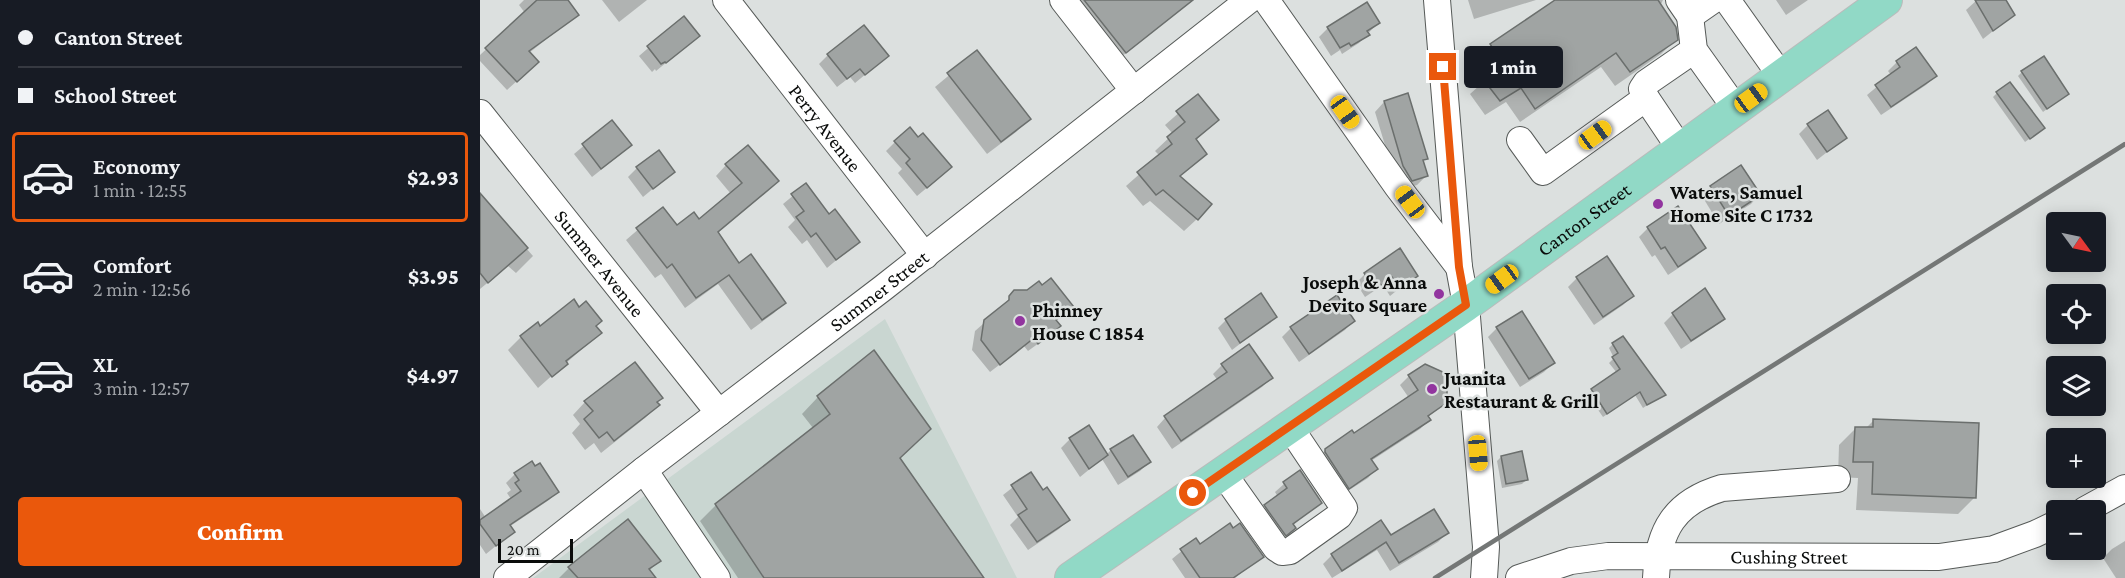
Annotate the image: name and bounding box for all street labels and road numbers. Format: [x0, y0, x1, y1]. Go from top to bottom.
street label: Perry Avenue [785, 80, 866, 176]
street label: Canton Street [1533, 178, 1635, 260]
street label: Summer Avenue [550, 205, 649, 321]
street label: Summer Street [825, 245, 933, 336]
street label: Cushing Street [1730, 545, 1848, 569]

